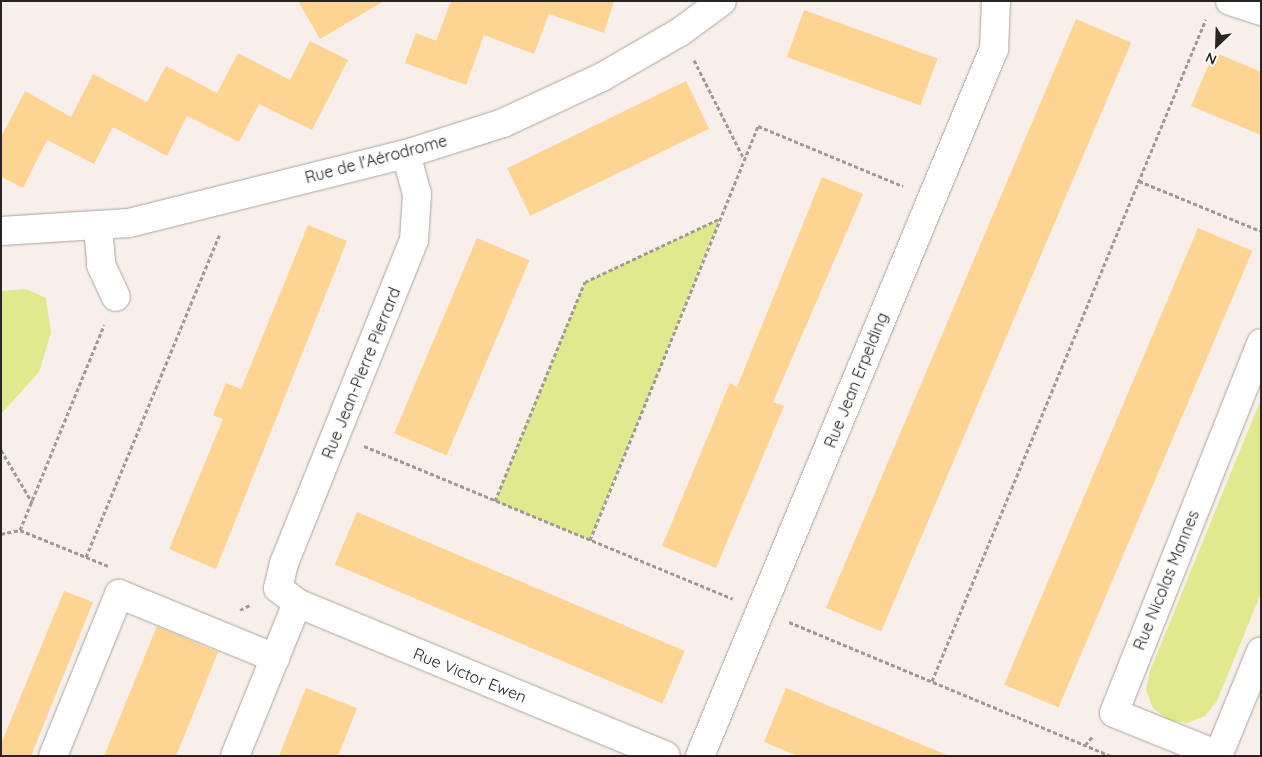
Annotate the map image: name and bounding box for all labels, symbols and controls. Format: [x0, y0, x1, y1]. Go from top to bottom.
north arrow [1192, 20, 1242, 70]
text: N [1203, 48, 1219, 69]
street label: Rue de l'Aérodrome [303, 131, 449, 187]
street label: Rue Jean-Pierre Pierrard [318, 284, 404, 462]
street label: Rue Jean Erpelding [820, 309, 892, 451]
street label: Rue Nicolas Mannes [1129, 507, 1203, 653]
street label: Rue Victor Ewen [411, 644, 529, 706]

